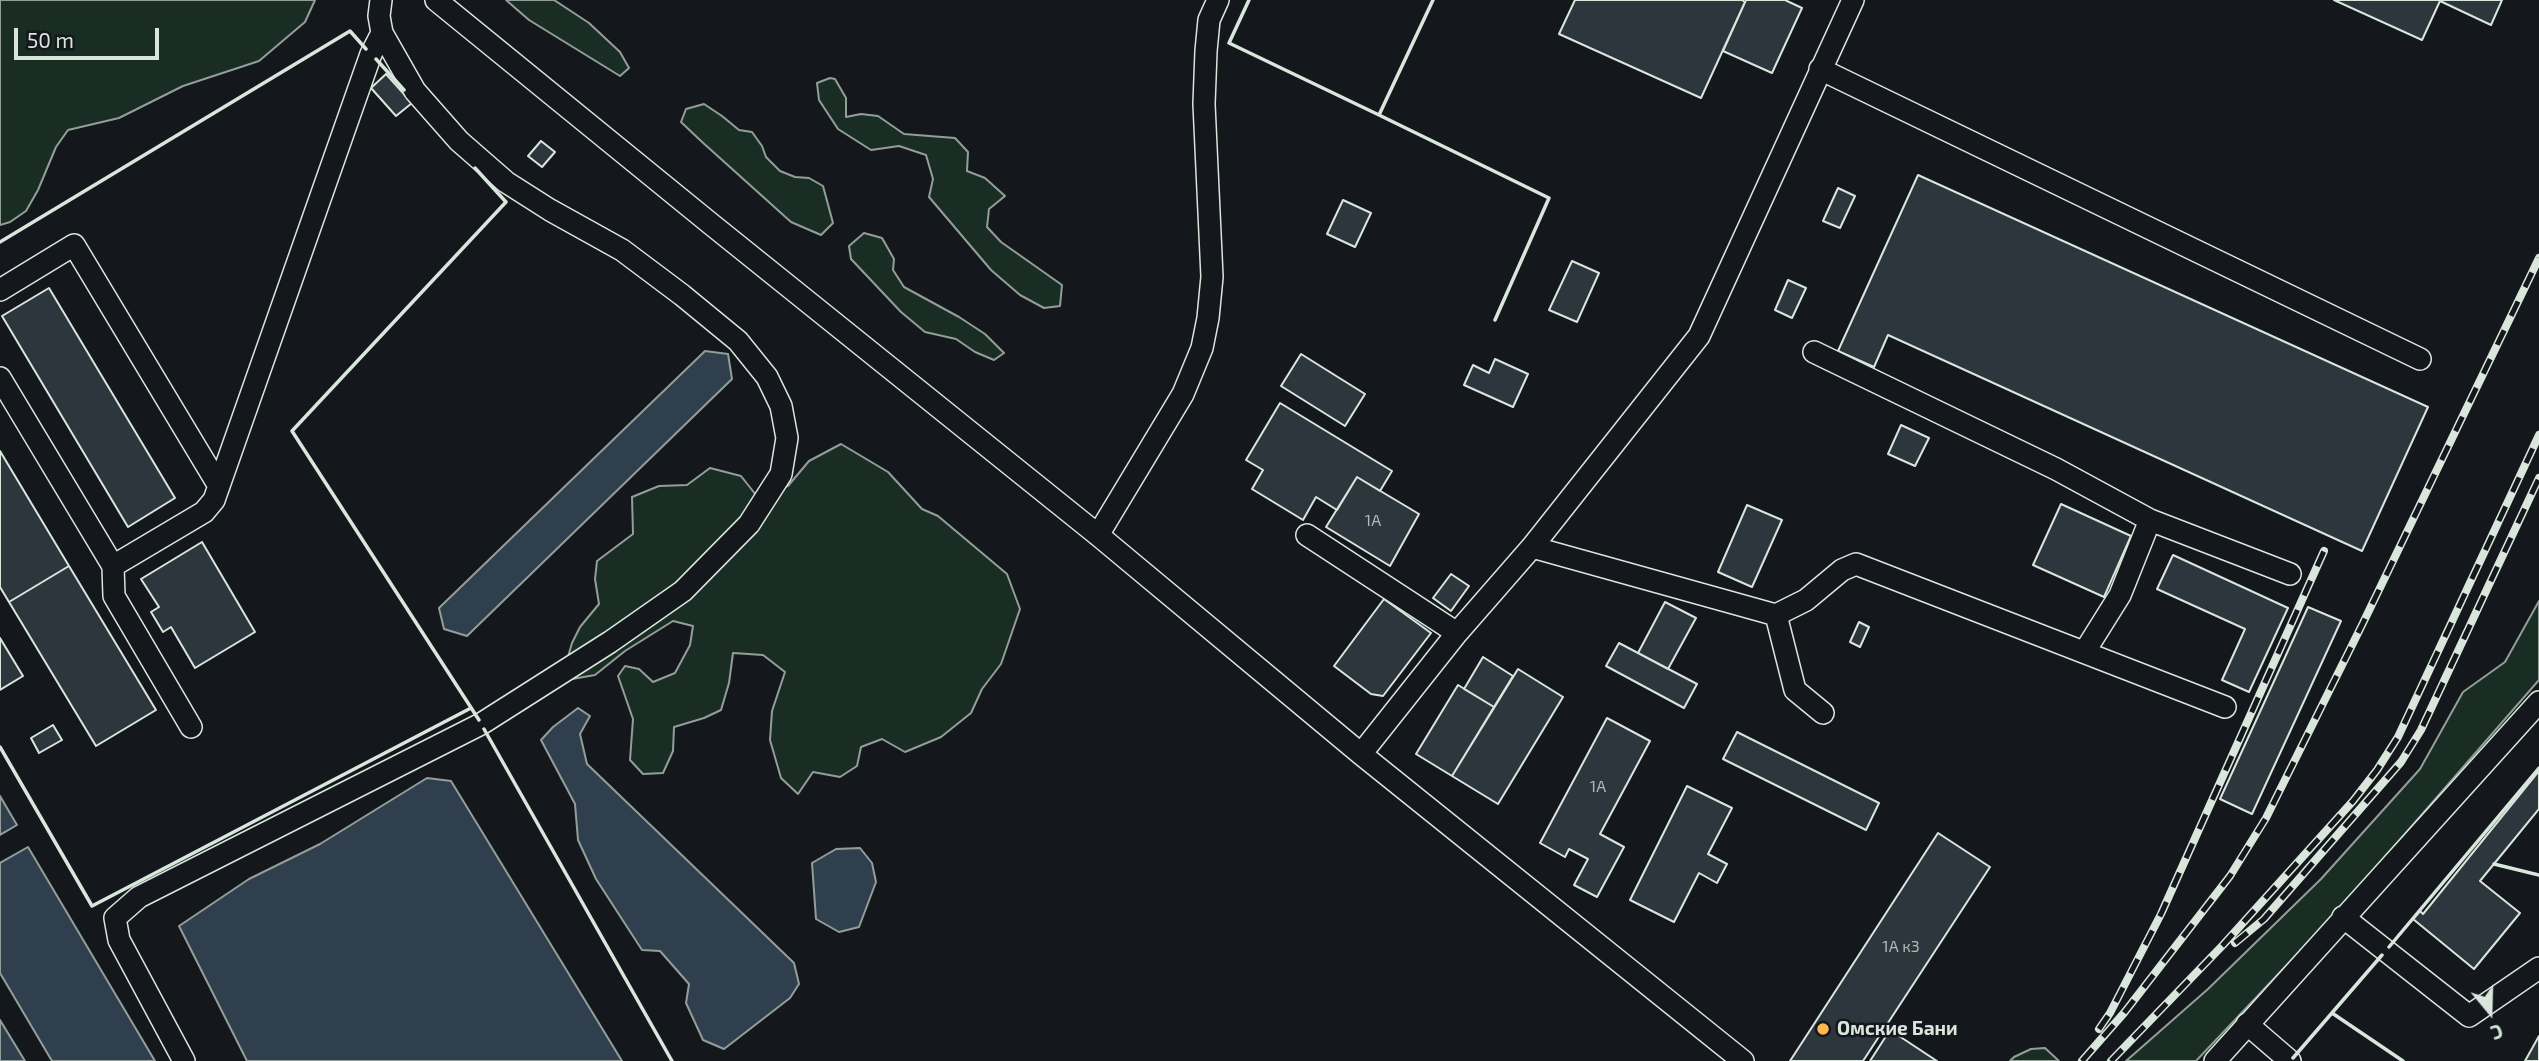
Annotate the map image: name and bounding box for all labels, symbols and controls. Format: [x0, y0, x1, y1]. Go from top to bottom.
scale bar [18, 14, 163, 58]
text: 50 m [27, 27, 74, 52]
house number: 1А [1365, 511, 1381, 531]
house number: 1А [1590, 777, 1606, 797]
house number: 1А к3 [1882, 937, 1920, 957]
north arrow [2455, 977, 2525, 1047]
place label: Омские Бани [1837, 1018, 1958, 1040]
text: С [2488, 1020, 2506, 1045]
marker: Омские Бани [1815, 1021, 1831, 1037]

